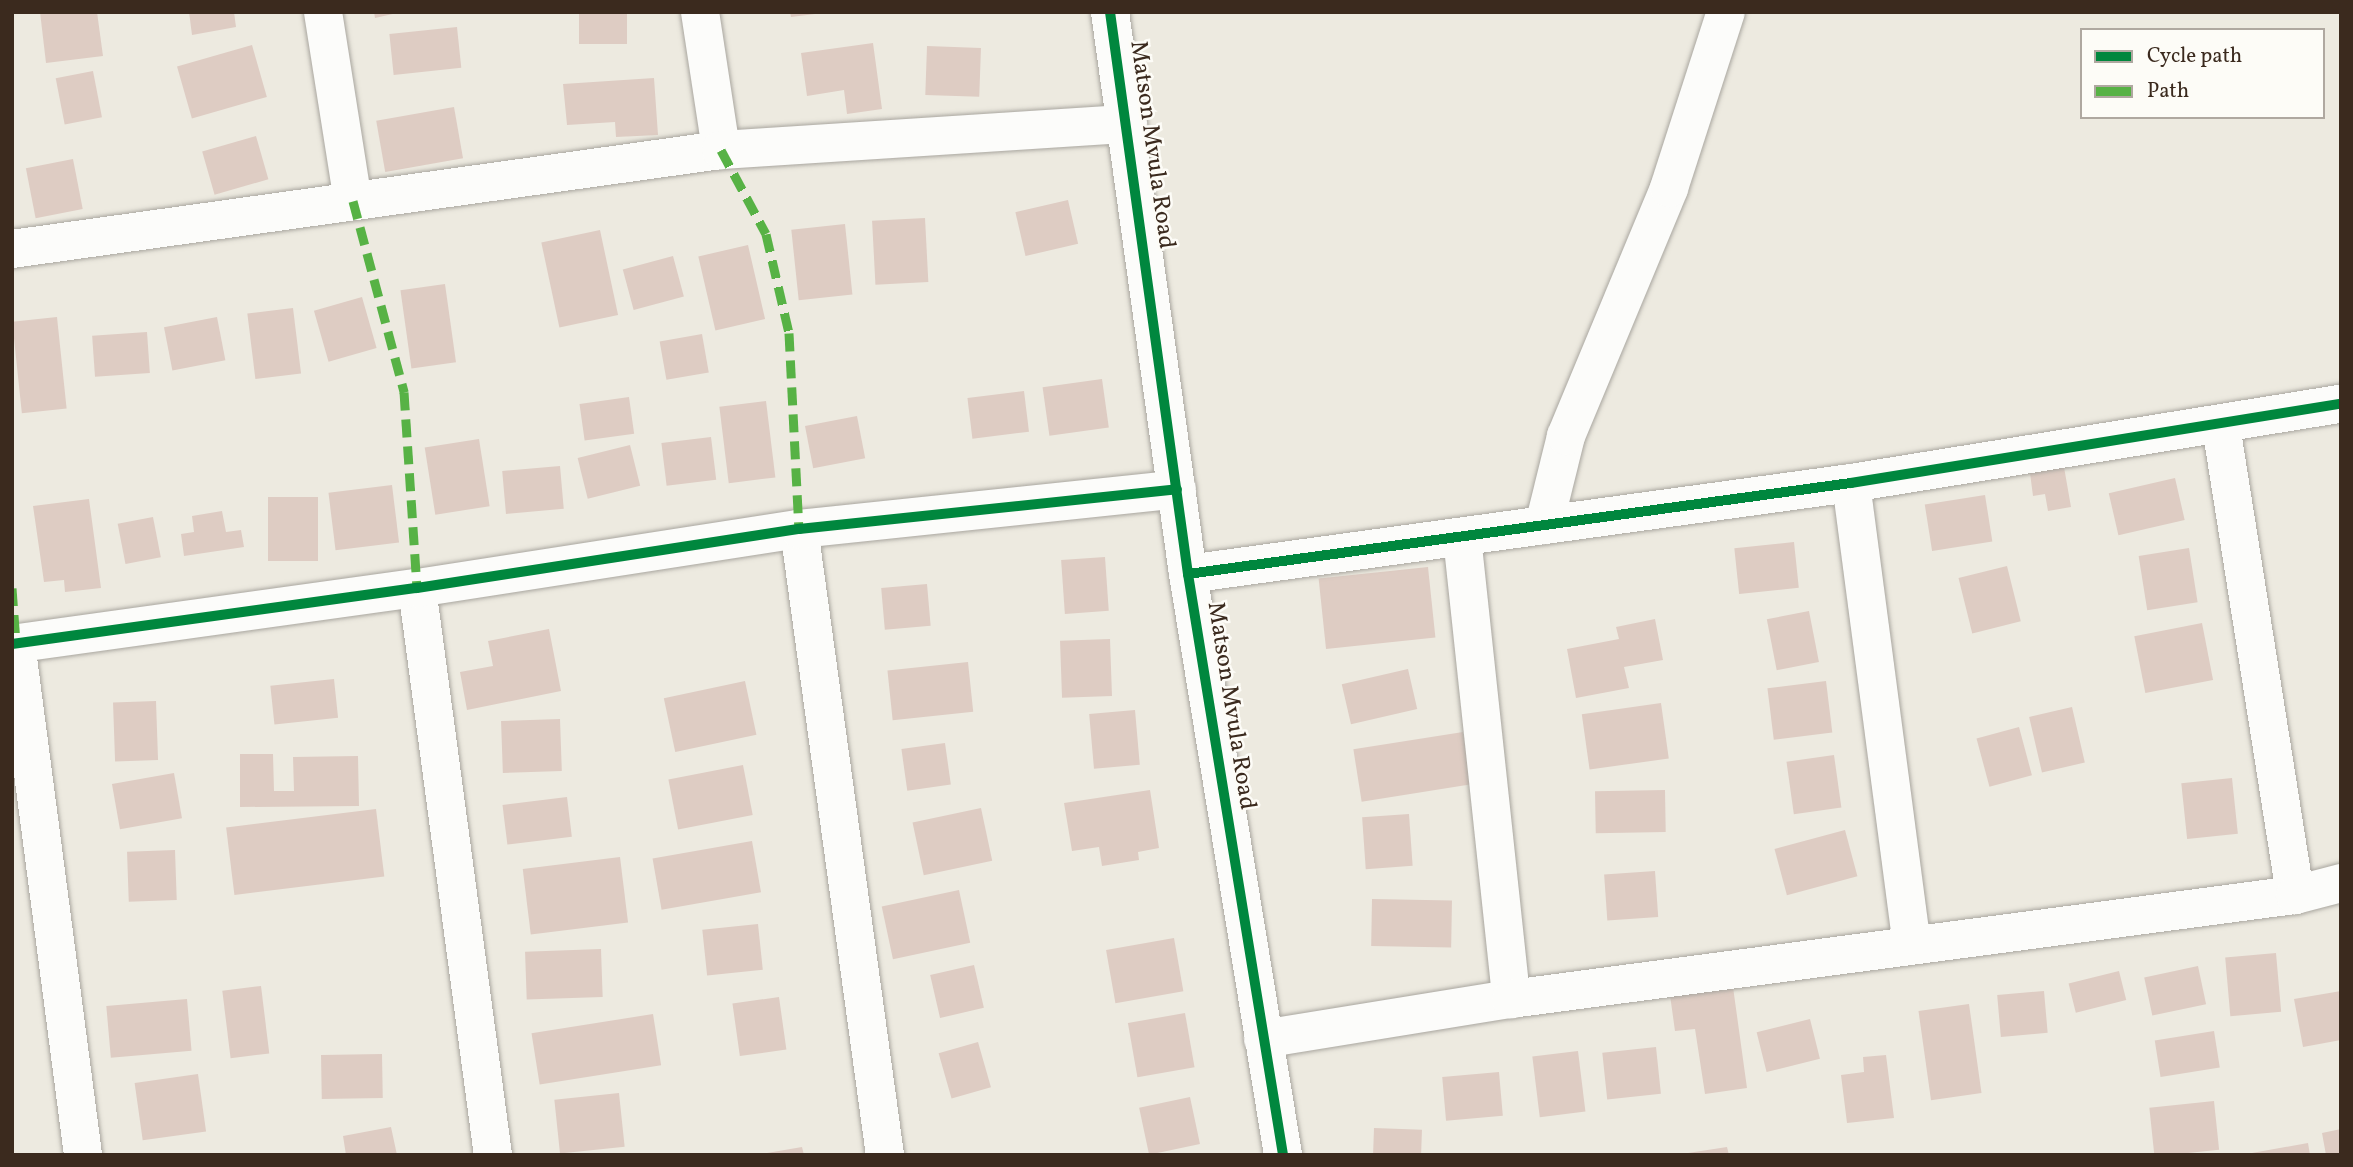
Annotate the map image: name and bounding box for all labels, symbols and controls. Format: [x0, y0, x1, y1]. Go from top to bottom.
legend [2080, 28, 2325, 119]
street label: Matson Mvula Road [1122, 39, 1180, 251]
text: Cycle path [2147, 42, 2242, 71]
text: Path [2147, 77, 2189, 106]
street label: Matson Mvula Road [1199, 600, 1261, 812]

